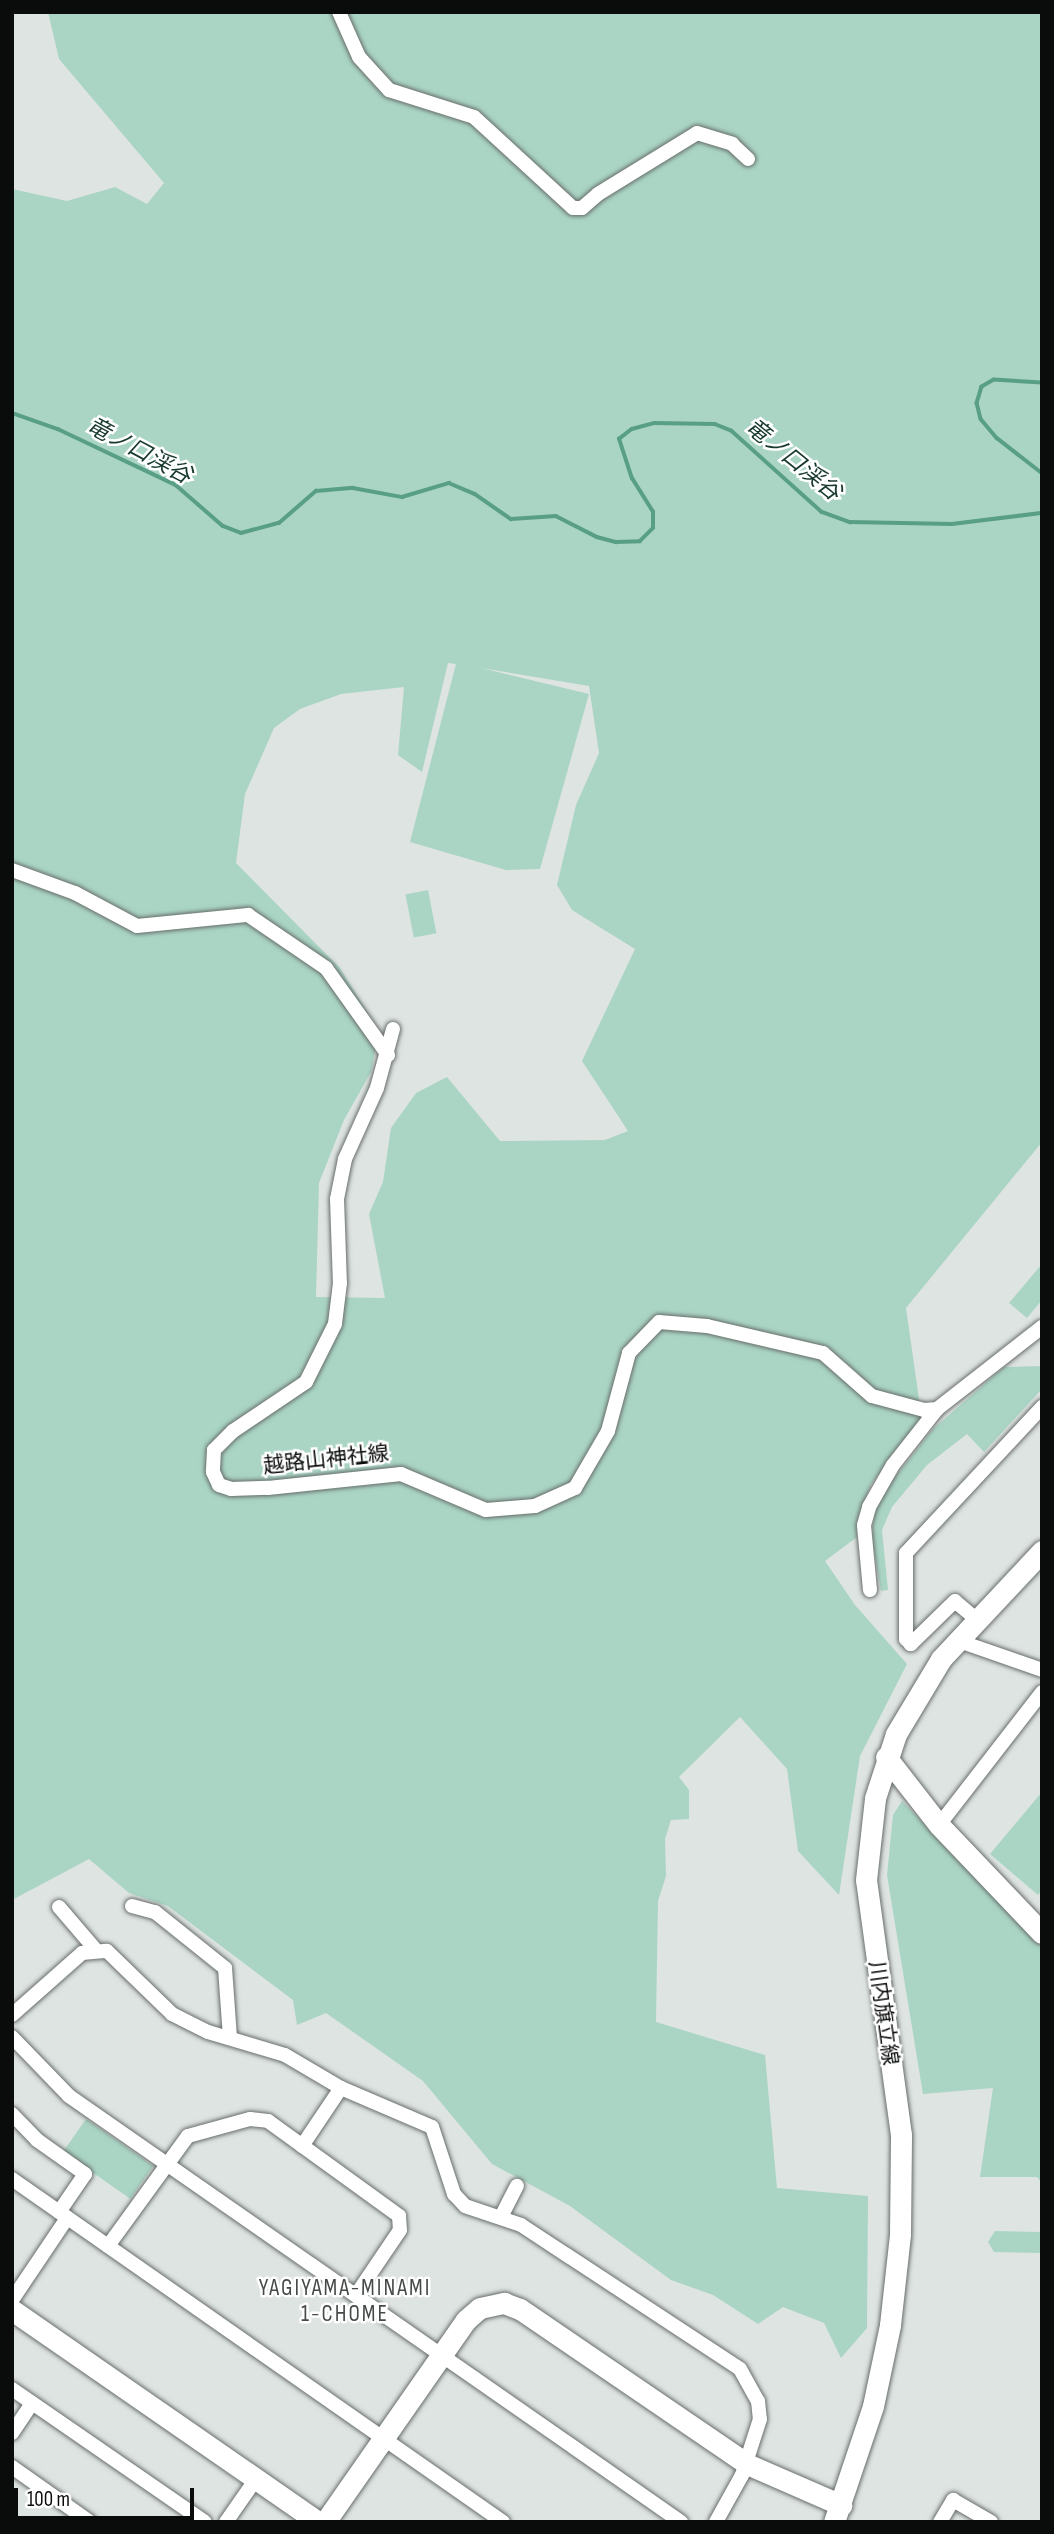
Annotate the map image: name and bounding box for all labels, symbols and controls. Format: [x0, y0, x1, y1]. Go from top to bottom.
water label: 竜ノ口渓谷 [82, 412, 196, 490]
water label: 竜ノ口渓谷 [740, 413, 846, 507]
street label: 越路山神社線 [262, 1441, 390, 1479]
street label: 川内旗立線 [863, 1959, 903, 2067]
district label: YAGIYAMA-MINAMI 1-CHOME [261, 2274, 429, 2328]
scale bar [18, 2474, 198, 2518]
text: 100 m [27, 2487, 70, 2512]

